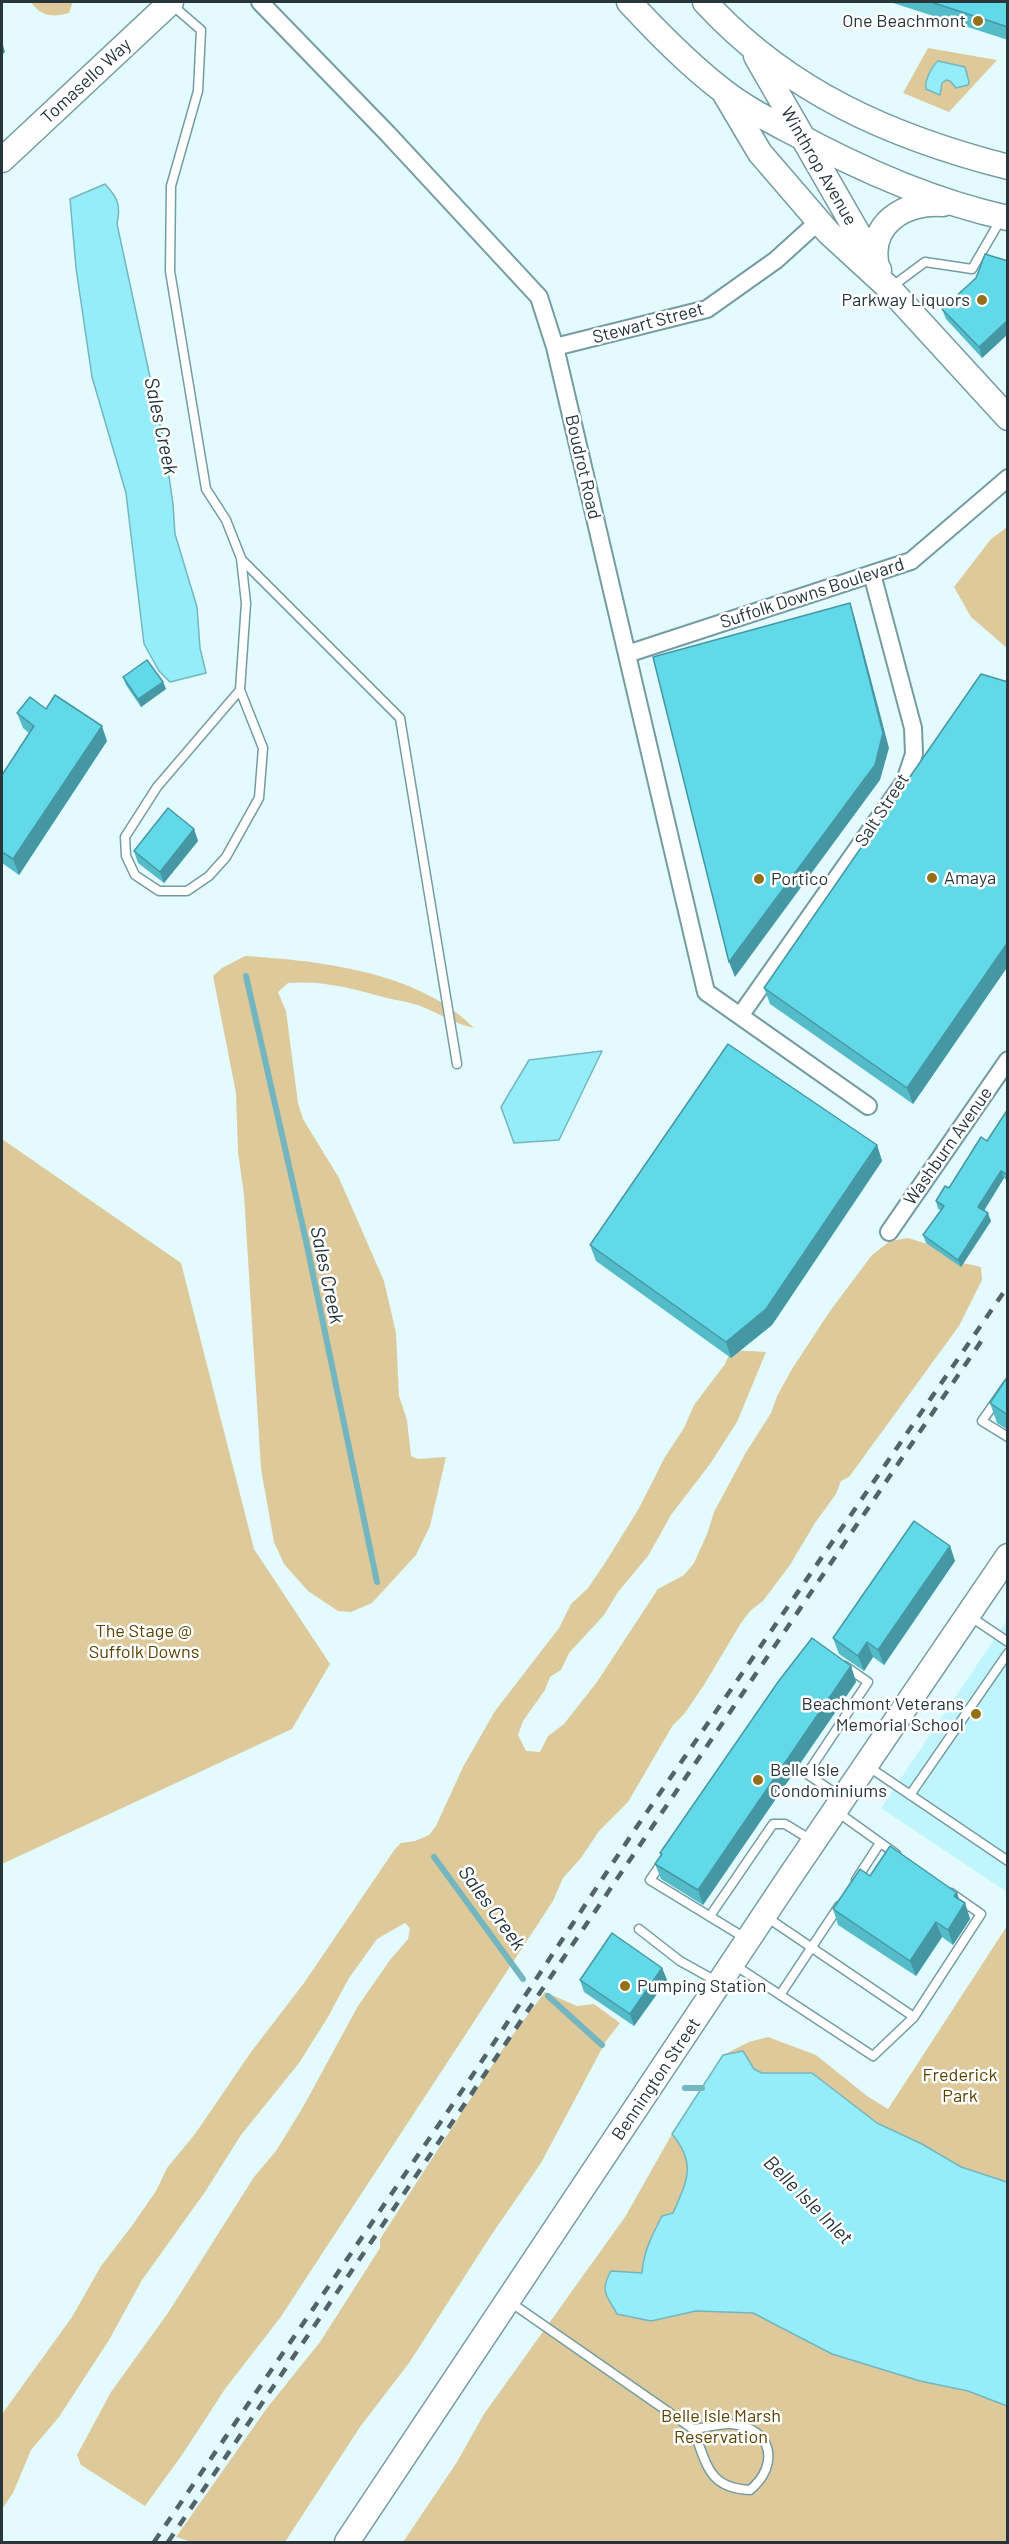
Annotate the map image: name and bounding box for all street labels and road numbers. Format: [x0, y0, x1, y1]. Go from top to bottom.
street label: Tomasello Way [37, 34, 135, 128]
street label: Winthrop Avenue [776, 103, 862, 229]
street label: Stewart Street [590, 298, 706, 348]
street label: Boudrot Road [560, 413, 606, 521]
street label: Suffolk Downs Boulevard [717, 553, 907, 633]
street label: Salt Street [850, 769, 914, 851]
street label: Washburn Avenue [899, 1083, 997, 1209]
street label: Bennington Street [607, 2014, 705, 2144]

